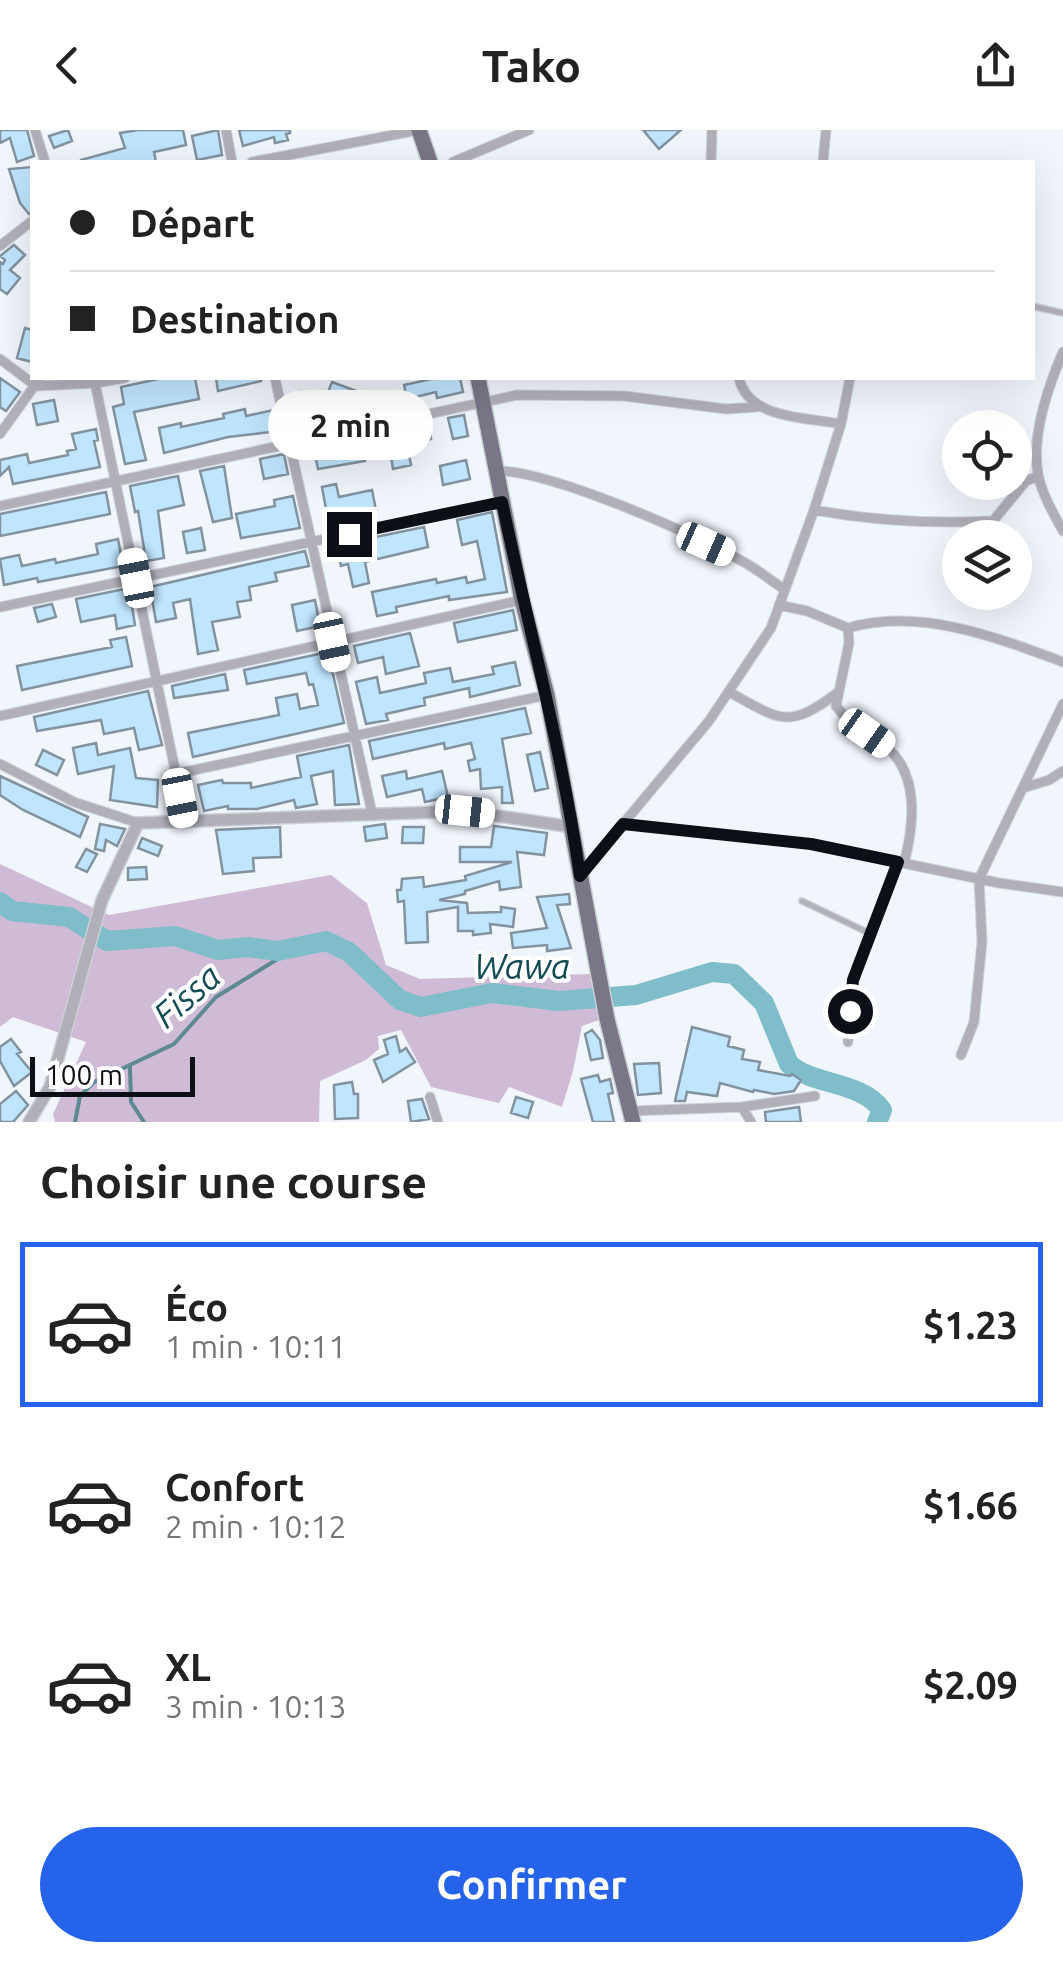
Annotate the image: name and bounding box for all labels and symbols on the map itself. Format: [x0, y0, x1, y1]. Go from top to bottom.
callout: 2 min [266, 389, 432, 459]
route end [327, 512, 372, 557]
car [672, 518, 740, 570]
car [116, 546, 156, 610]
car [311, 610, 353, 674]
car [834, 704, 900, 762]
car [160, 766, 200, 830]
car [434, 793, 496, 829]
water label: Wawa [474, 946, 570, 986]
water label: Fissa [145, 955, 228, 1035]
route start [828, 989, 873, 1034]
scale bar [30, 1052, 195, 1096]

